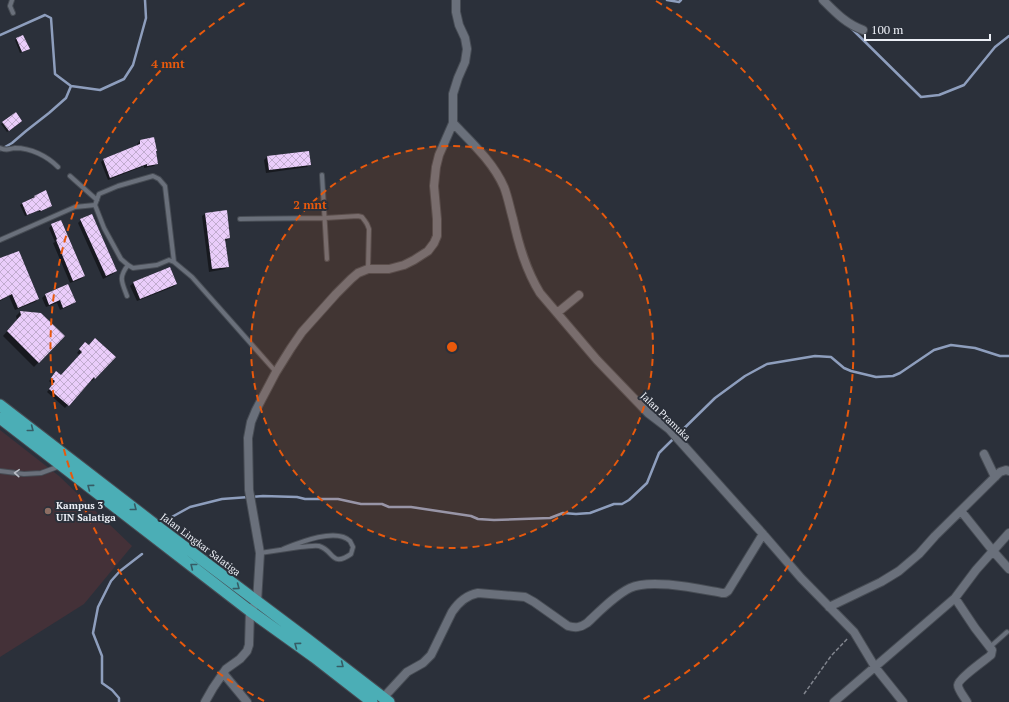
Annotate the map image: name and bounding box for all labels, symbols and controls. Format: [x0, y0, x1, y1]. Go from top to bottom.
scale bar [865, 16, 990, 42]
text: 100 m [871, 22, 904, 37]
text: 4 mnt [151, 56, 185, 71]
text: 2 mnt [293, 197, 327, 212]
centre of rings [445, 340, 459, 354]
street label: Jalan Pramuka [638, 389, 693, 443]
one-way arrow [26, 424, 33, 431]
one-way arrow [14, 469, 20, 478]
one-way arrow [87, 485, 94, 492]
place label: Kampus 3 UIN Salatiga [56, 499, 116, 524]
one-way arrow [129, 503, 136, 510]
marker: Kampus 3 UIN Salatiga [43, 506, 53, 516]
street label: Jalan Lingkar Salatiga [158, 510, 243, 579]
one-way arrow [190, 564, 197, 571]
one-way arrow [233, 582, 240, 589]
one-way arrow [294, 642, 301, 649]
one-way arrow [336, 661, 343, 668]

